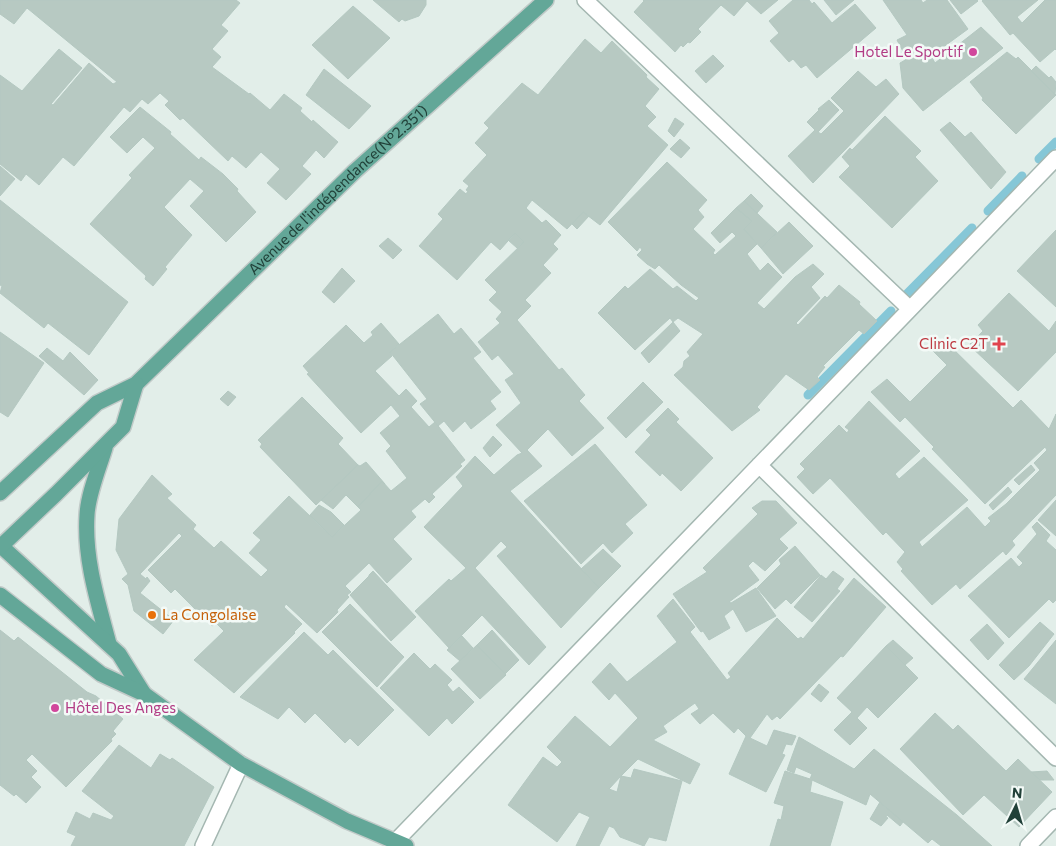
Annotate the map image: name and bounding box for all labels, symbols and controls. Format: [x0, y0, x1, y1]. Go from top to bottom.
place label: Hotel Le Sportif [854, 42, 963, 60]
marker: Hotel Le Sportif [967, 46, 979, 58]
street label: Avenue de l'indépendance(N°2.351) [244, 100, 431, 278]
place label: Clinic C2T [919, 334, 988, 352]
marker: Clinic C2T [992, 337, 1006, 351]
place label: La Congolaise [162, 605, 256, 623]
marker: La Congolaise [146, 609, 158, 621]
place label: Hôtel Des Anges [65, 698, 176, 716]
marker: Hôtel Des Anges [49, 702, 61, 714]
north arrow [991, 781, 1041, 831]
text: N [1011, 784, 1023, 801]

